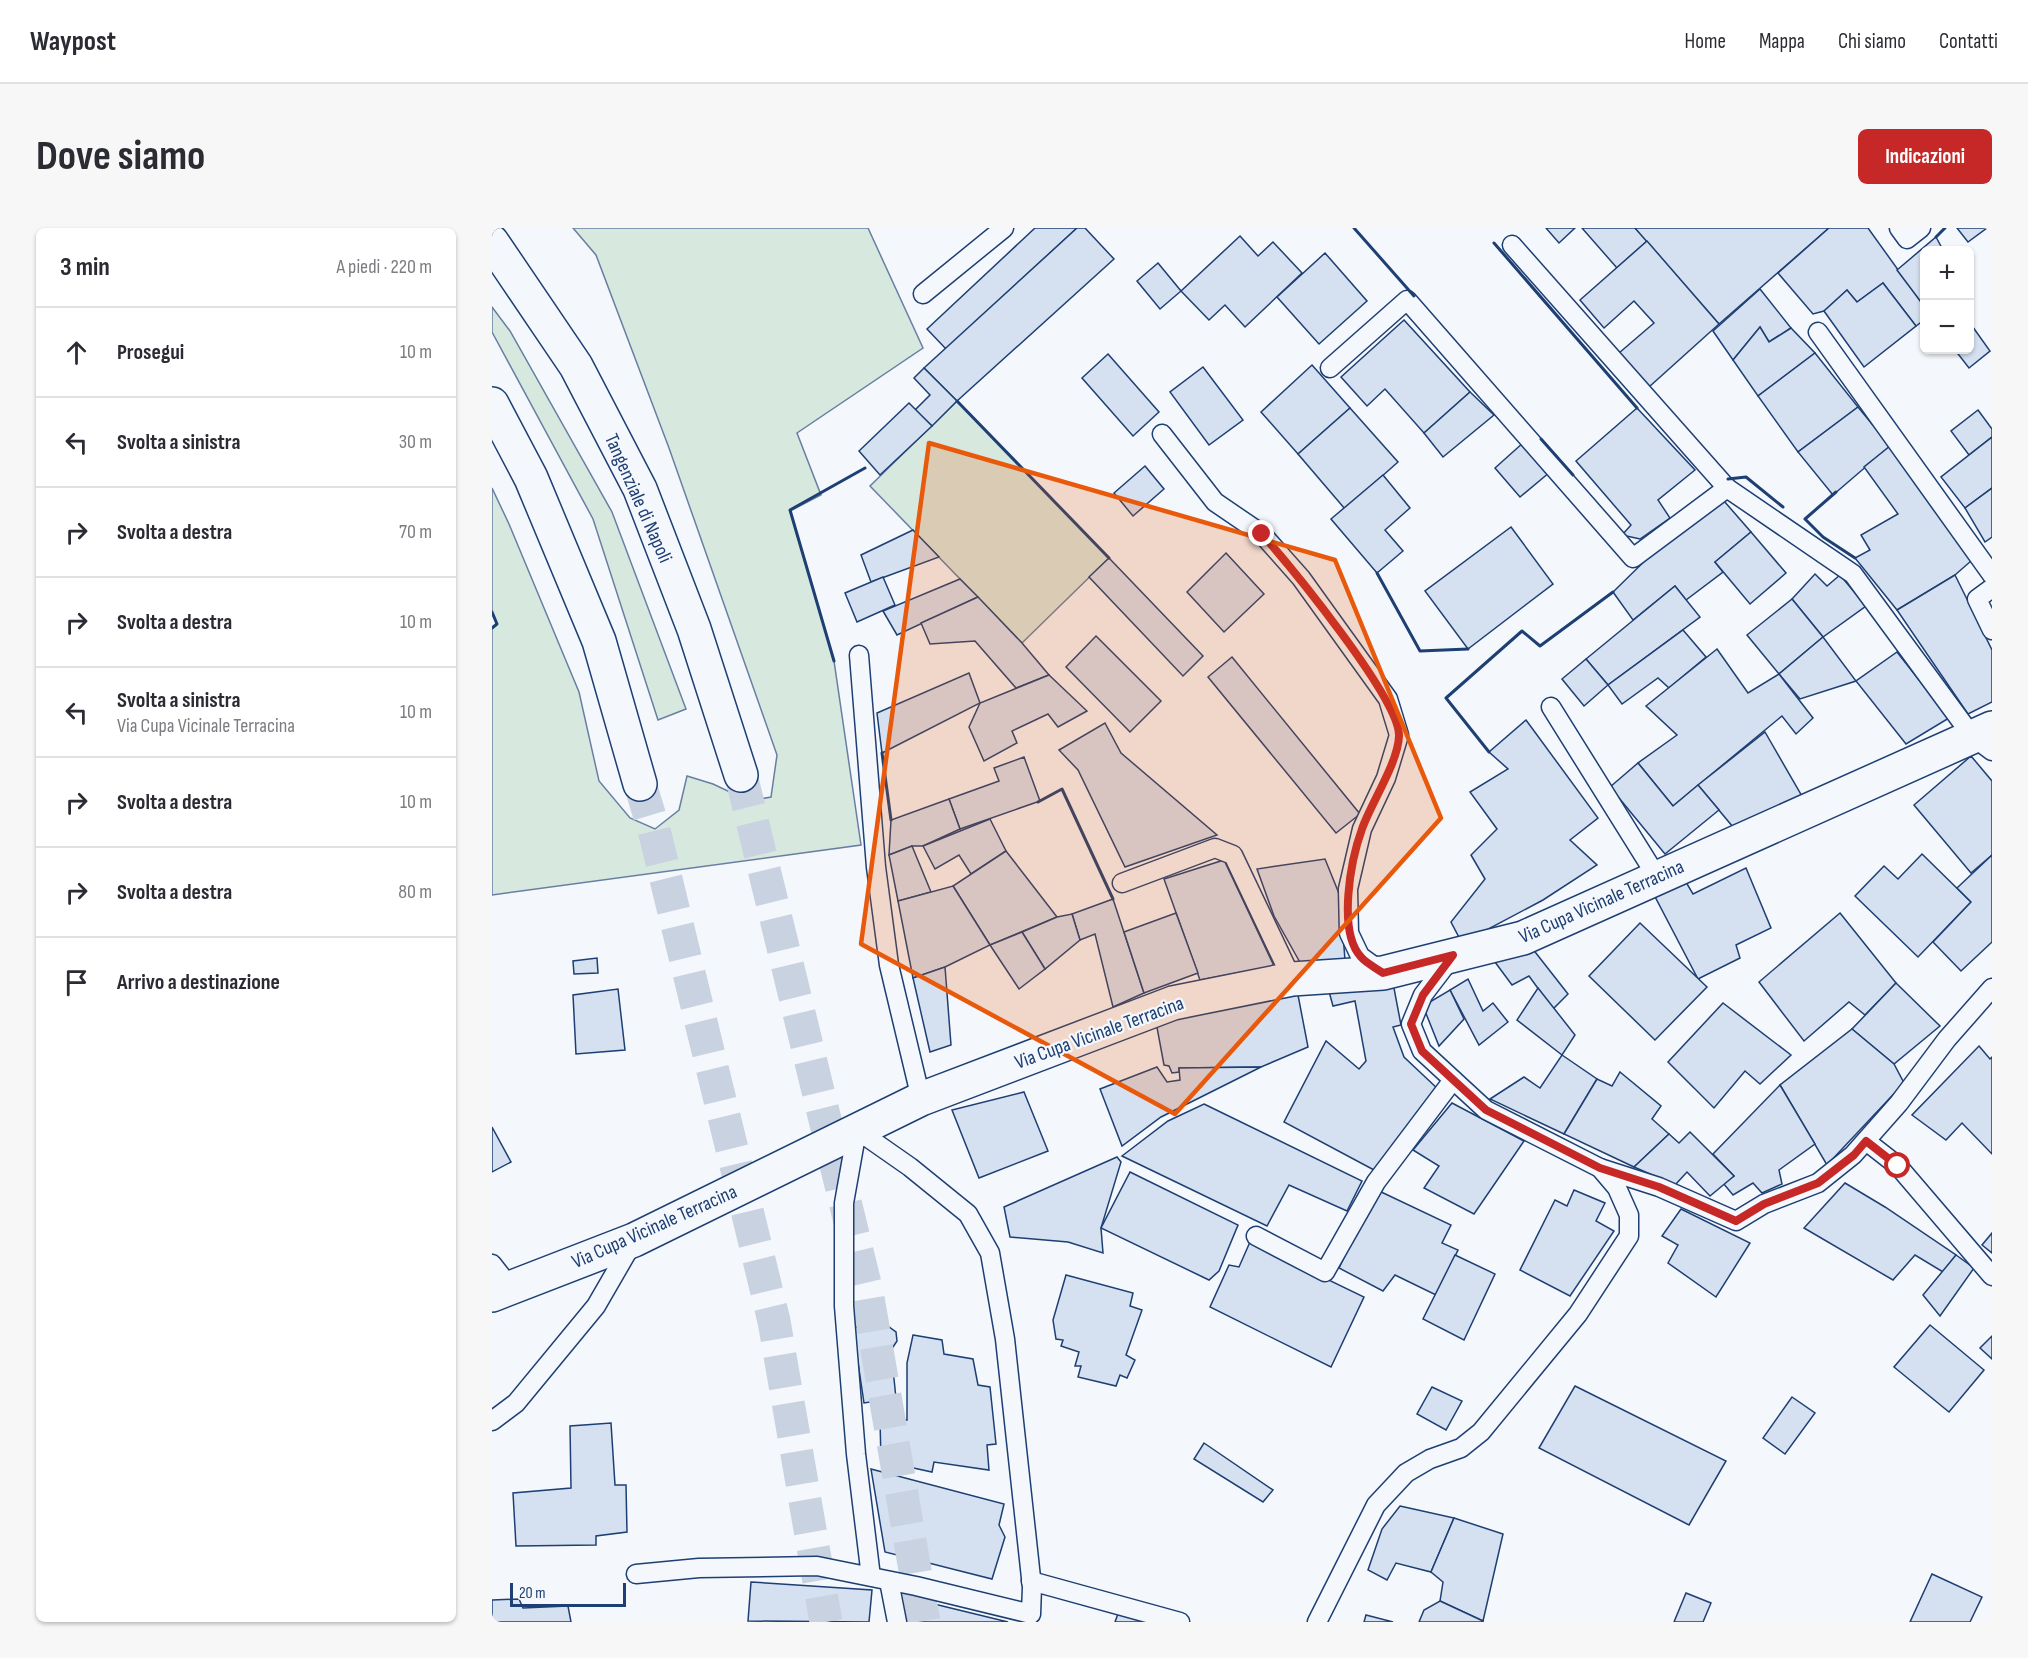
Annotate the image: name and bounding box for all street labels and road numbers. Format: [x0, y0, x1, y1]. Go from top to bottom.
street label: Tangenziale di Napoli [599, 430, 677, 567]
street label: Via Cupa Vicinale Terracina [1515, 855, 1688, 949]
street label: Via Cupa Vicinale Terracina [1012, 991, 1187, 1075]
street label: Via Cupa Vicinale Terracina [568, 1180, 741, 1274]

